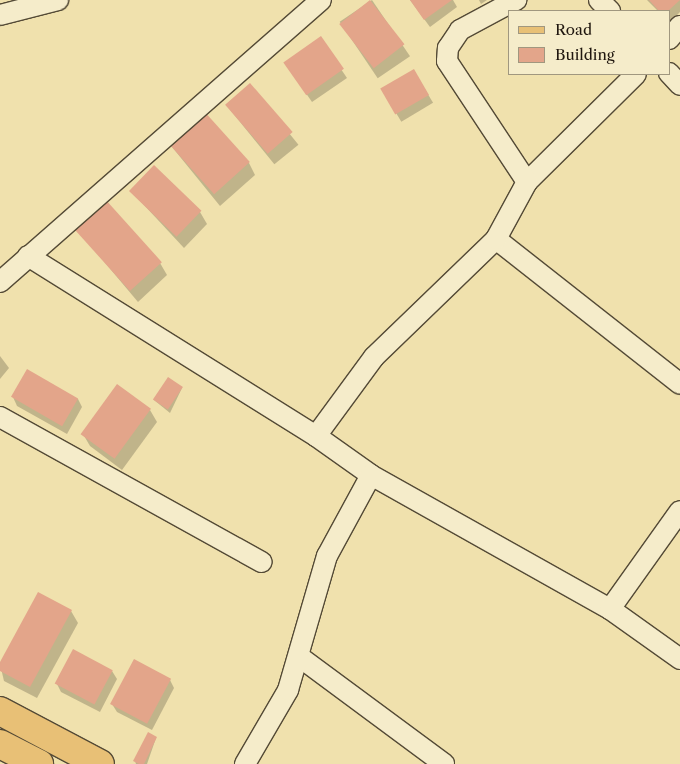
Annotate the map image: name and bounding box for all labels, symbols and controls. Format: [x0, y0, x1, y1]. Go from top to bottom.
legend [508, 10, 670, 75]
text: Road [555, 20, 592, 39]
text: Building [555, 45, 615, 64]

